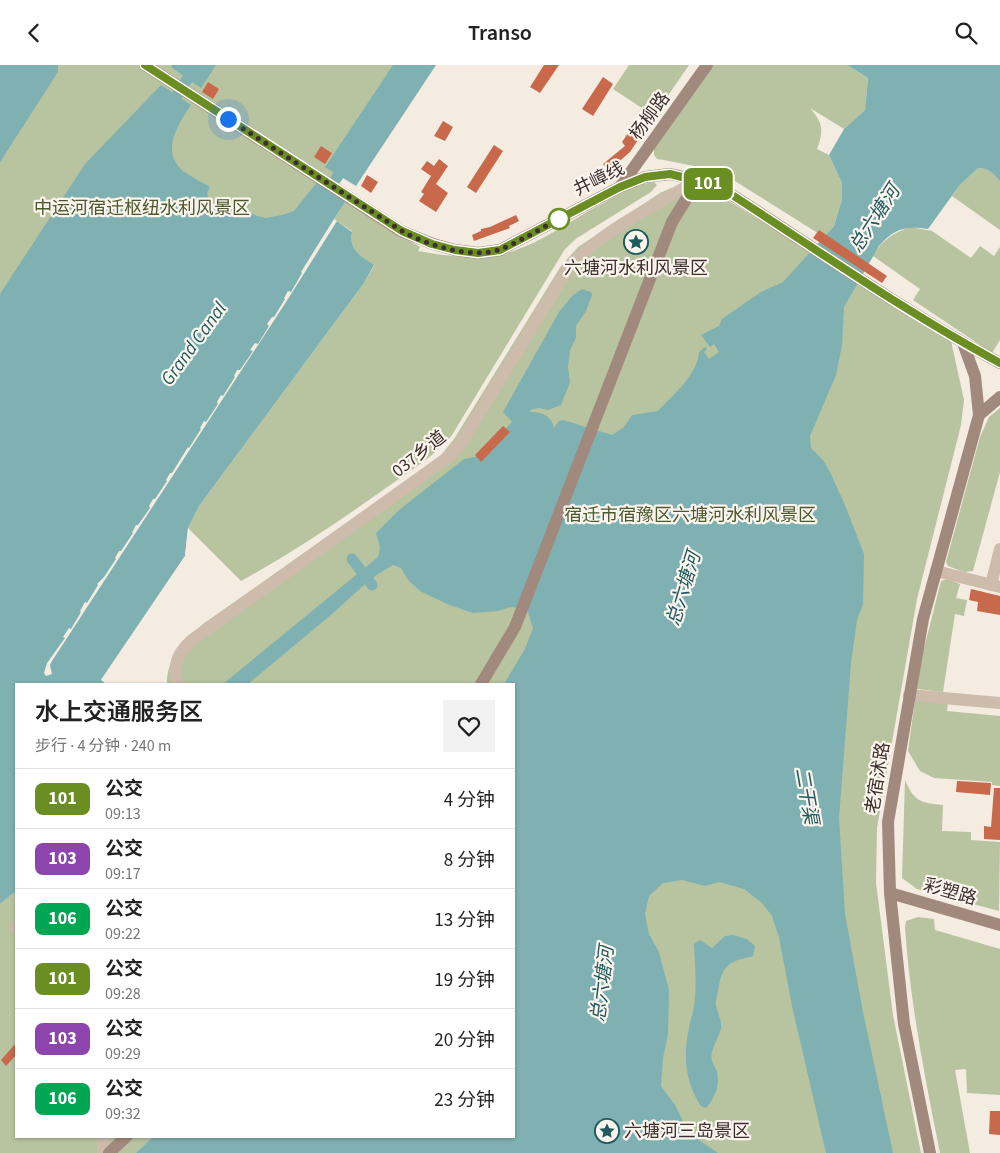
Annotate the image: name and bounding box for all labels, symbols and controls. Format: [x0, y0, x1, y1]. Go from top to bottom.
text: Transo [468, 17, 532, 49]
icon: back [20, 19, 48, 47]
icon: search [952, 19, 980, 47]
street label: 杨柳路 [624, 87, 676, 145]
your location [216, 107, 241, 132]
street label: 井嶂线 [569, 156, 629, 202]
line badge: 101 [679, 168, 737, 200]
text: 101 [694, 171, 722, 196]
water label: 总六塘河 [843, 176, 909, 258]
park label: 中运河宿迁枢纽水利风景区 [34, 196, 250, 221]
unlabelled marker [548, 208, 570, 230]
place icon: 六塘河水利风景区 [623, 229, 649, 255]
place label: 六塘河水利风景区 [564, 256, 708, 281]
water label: Grand Canal [155, 297, 234, 391]
street label: 037乡道 [387, 425, 451, 483]
park label: 宿迁市宿豫区六塘河水利风景区 [564, 503, 816, 528]
water label: 总六塘河 [660, 545, 709, 629]
text: 水上交通服务区 [35, 695, 203, 730]
button: heart [443, 700, 495, 752]
text: 步行 · 4 分钟 · 240 m [35, 735, 171, 757]
street label: 老宿沭路 [860, 740, 896, 816]
water label: 二干渠 [788, 766, 825, 829]
text: 公交 [105, 776, 143, 803]
text: 101 [48, 786, 77, 811]
text: 4 分钟 [444, 787, 495, 814]
text: 09:13 [105, 803, 141, 825]
text: 公交 [105, 836, 143, 863]
text: 103 [48, 846, 77, 871]
text: 8 分钟 [444, 847, 495, 874]
text: 09:17 [105, 863, 141, 885]
street label: 彩塑路 [921, 873, 979, 911]
text: 公交 [105, 896, 143, 923]
text: 106 [48, 906, 77, 931]
text: 13 分钟 [434, 907, 495, 934]
text: 09:22 [105, 923, 141, 945]
water label: 总六塘河 [585, 941, 622, 1023]
text: 公交 [105, 956, 143, 983]
text: 101 [48, 966, 77, 991]
text: 19 分钟 [434, 967, 495, 994]
text: 09:28 [105, 983, 141, 1005]
text: 公交 [105, 1016, 143, 1043]
text: 103 [48, 1026, 77, 1051]
text: 20 分钟 [434, 1027, 495, 1054]
text: 09:29 [105, 1043, 141, 1065]
text: 公交 [105, 1076, 143, 1103]
text: 106 [48, 1086, 77, 1111]
text: 23 分钟 [434, 1087, 495, 1114]
text: 09:32 [105, 1103, 141, 1125]
place icon: 六塘河三岛景区 [594, 1118, 620, 1144]
place label: 六塘河三岛景区 [624, 1119, 750, 1144]

